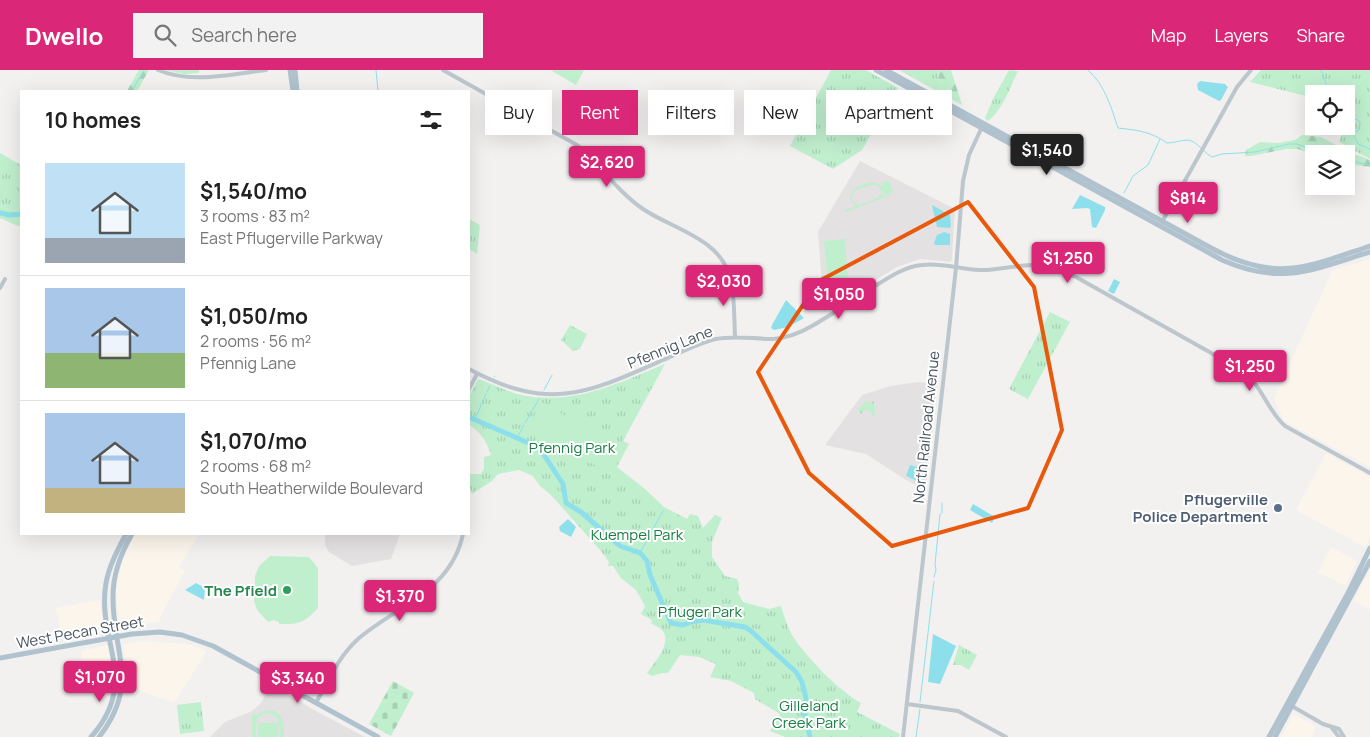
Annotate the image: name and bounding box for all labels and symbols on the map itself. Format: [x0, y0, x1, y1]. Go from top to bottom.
pin: $1,540 [1006, 134, 1088, 176]
pin: $2,620 [566, 146, 648, 188]
pin: $814 [1158, 182, 1218, 224]
pin: $1,250 [1027, 242, 1109, 284]
pin: $2,030 [683, 264, 765, 307]
pin: $1,050 [798, 278, 880, 320]
street label: Pfennig Lane [624, 320, 716, 374]
street label: North Railroad Avenue [908, 350, 944, 504]
pin: $1,250 [1209, 350, 1291, 392]
park label: Pfennig Park [529, 437, 616, 458]
place label: Pflugerville Police Department [1133, 489, 1268, 527]
marker: Pflugerville Police Department [1272, 502, 1284, 514]
park label: Kuempel Park [591, 524, 684, 545]
place label: The Pfield [204, 580, 277, 601]
pin: $1,370 [359, 580, 441, 622]
marker: The Pfield [281, 584, 293, 596]
park label: Pfluger Park [658, 601, 742, 622]
street label: West Pecan Street [15, 610, 145, 654]
pin: $1,070 [59, 660, 141, 703]
pin: $3,340 [257, 662, 339, 704]
park label: Gilleland Creek Park [772, 695, 846, 733]

